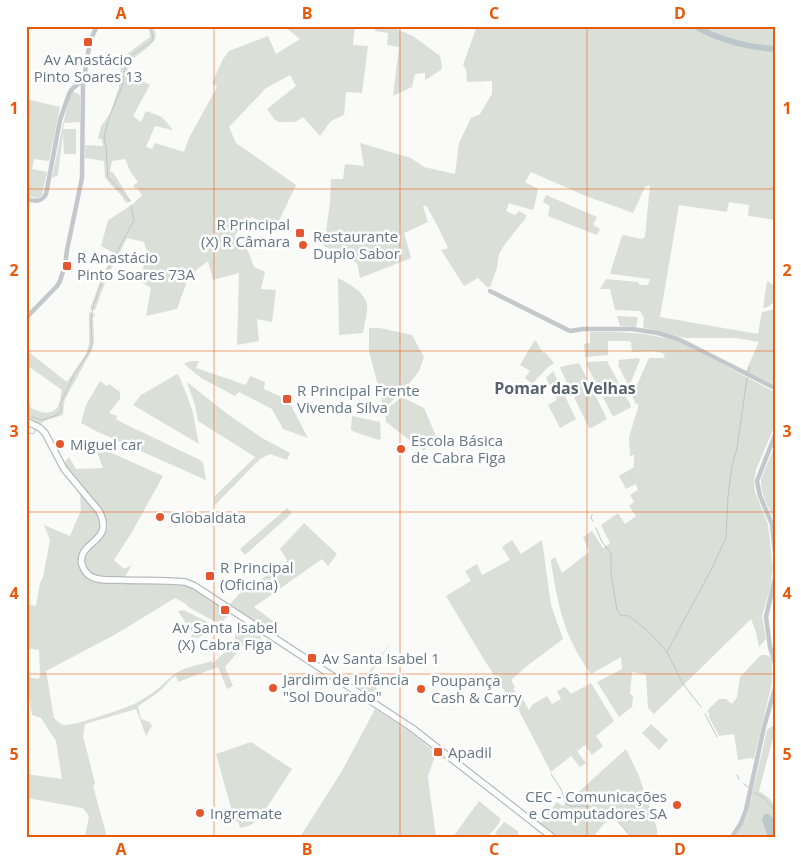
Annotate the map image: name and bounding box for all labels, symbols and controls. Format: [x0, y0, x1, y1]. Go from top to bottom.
text: A [115, 2, 127, 24]
text: B [302, 2, 312, 24]
text: C [489, 2, 499, 24]
text: D [674, 2, 686, 24]
marker: Av Anastácio Pinto Soares 13 [82, 36, 94, 48]
place label: Av Anastácio Pinto Soares 13 [34, 49, 142, 86]
text: 1 [9, 97, 19, 119]
text: 1 [782, 97, 792, 119]
place label: R Principal (X) R Câmara [201, 214, 290, 251]
place label: Restaurante Duplo Sabor [313, 226, 400, 263]
marker: R Principal (X) R Câmara [294, 227, 306, 239]
marker: Restaurante Duplo Sabor [297, 239, 309, 251]
place label: R Anastácio Pinto Soares 73A [77, 247, 196, 284]
text: 2 [9, 259, 19, 281]
text: 2 [782, 259, 792, 281]
marker: R Anastácio Pinto Soares 73A [61, 260, 73, 272]
district label: Pomar das Velhas [494, 377, 636, 399]
place label: R Principal Frente Vivenda Silva [297, 380, 420, 417]
marker: R Principal Frente Vivenda Silva [281, 393, 293, 405]
text: 3 [9, 420, 19, 442]
text: 3 [782, 420, 792, 442]
place label: Escola Básica de Cabra Figa [411, 430, 506, 467]
place label: Miguel car [70, 434, 142, 454]
marker: Miguel car [54, 438, 66, 450]
marker: Escola Básica de Cabra Figa [395, 443, 407, 455]
place label: Globaldata [170, 507, 246, 527]
marker: Globaldata [154, 511, 166, 523]
place label: R Principal (Oficina) [220, 557, 294, 594]
marker: R Principal (Oficina) [204, 570, 216, 582]
text: 4 [9, 582, 19, 604]
text: 4 [782, 582, 792, 604]
marker: Av Santa Isabel (X) Cabra Figa [219, 604, 231, 616]
place label: Av Santa Isabel (X) Cabra Figa [172, 617, 278, 654]
place label: Av Santa Isabel 1 [322, 648, 440, 668]
marker: Av Santa Isabel 1 [306, 652, 318, 664]
place label: Jardim de Infância "Sol Dourado" [281, 669, 409, 706]
place label: Poupança Cash & Carry [431, 670, 522, 707]
marker: Jardim de Infância "Sol Dourado" [267, 682, 279, 694]
marker: Poupança Cash & Carry [415, 683, 427, 695]
place label: Apadil [448, 742, 492, 762]
text: 5 [9, 743, 19, 765]
text: 5 [782, 743, 792, 765]
marker: Apadil [432, 746, 444, 758]
place label: CEC - Comunicações e Computadores SA [525, 786, 668, 823]
marker: CEC - Comunicações e Computadores SA [671, 799, 683, 811]
place label: Ingremate [210, 803, 282, 823]
marker: Ingremate [194, 807, 206, 819]
text: A [115, 838, 127, 860]
text: B [302, 838, 312, 860]
text: C [489, 838, 499, 860]
text: D [674, 838, 686, 860]

